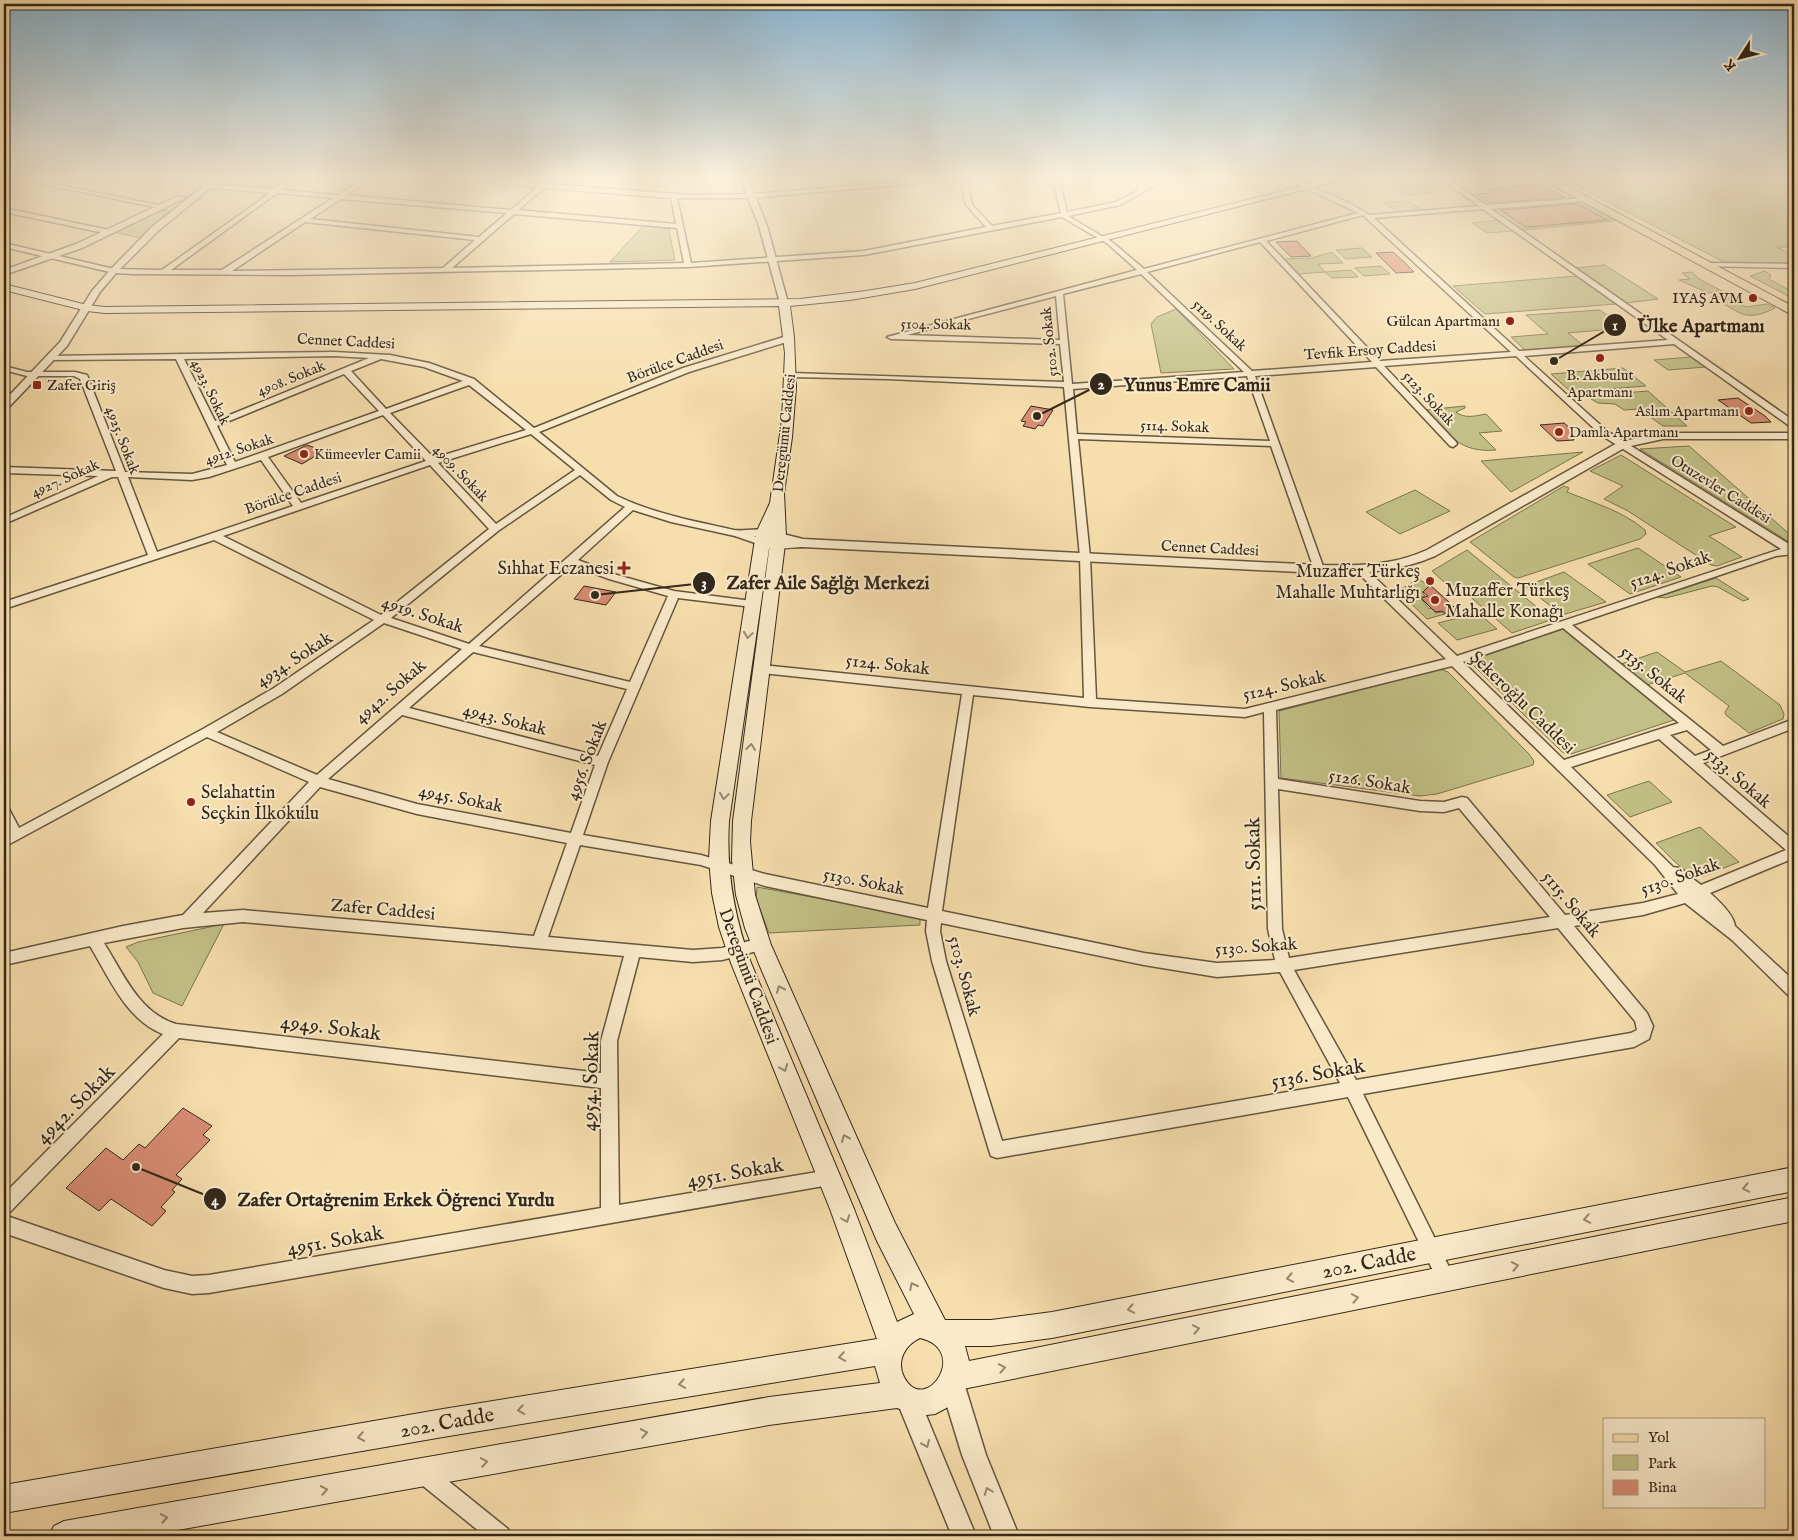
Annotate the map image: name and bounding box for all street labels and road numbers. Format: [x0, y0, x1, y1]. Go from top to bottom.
street label: 5119. Sokak [1188, 295, 1252, 356]
street label: 5102. Sokak [1036, 305, 1063, 378]
street label: 5104. Sokak [900, 314, 972, 335]
street label: Cennet Caddesi [296, 329, 396, 354]
street label: Börülce Caddesi [624, 335, 726, 388]
street label: Tevfik Ersoy Caddesi [1303, 336, 1437, 365]
street label: 4923. Sokak [186, 356, 235, 429]
street label: 4908. Sokak [254, 356, 329, 401]
street label: 5123. Sokak [1398, 367, 1460, 431]
street label: Deregümü Caddesi [769, 373, 800, 493]
street label: 4925. Sokak [101, 404, 144, 478]
street label: 5114. Sokak [1140, 416, 1211, 437]
street label: 4912. Sokak [202, 429, 277, 470]
street label: 4909. Sokak [429, 441, 493, 507]
street label: Otuzevler Caddesi [1667, 451, 1774, 528]
street label: 4927. Sokak [28, 455, 103, 502]
street label: Börülce Caddesi [242, 468, 344, 519]
street label: Cennet Caddesi [1160, 536, 1260, 561]
street label: 5124. Sokak [1627, 546, 1715, 595]
street label: 4919. Sokak [379, 591, 467, 640]
street label: 4934. Sokak [252, 627, 338, 693]
street label: 5135. Sokak [1615, 641, 1692, 710]
street label: Şekeroğlu Caddesi [1464, 647, 1580, 760]
street label: 5124. Sokak [845, 650, 931, 681]
street label: 4942. Sokak [350, 655, 432, 730]
street label: 5124. Sokak [1241, 666, 1328, 707]
street label: 4943. Sokak [460, 699, 549, 742]
street label: 4956. Sokak [562, 717, 613, 804]
street label: 5133. Sokak [1700, 744, 1776, 814]
street label: 5126. Sokak [1327, 765, 1413, 800]
street label: 4945. Sokak [417, 780, 505, 819]
street label: 5111. Sokak [1240, 816, 1269, 911]
street label: 5130. Sokak [1638, 853, 1724, 902]
street label: 5130. Sokak [821, 863, 907, 902]
street label: 5115. Sokak [1536, 867, 1606, 943]
street label: Zafer Caddesi [330, 894, 436, 927]
street label: Deregümü Caddesi [712, 905, 783, 1048]
street label: 5130. Sokak [1214, 933, 1298, 962]
street label: 5103. Sokak [942, 934, 985, 1020]
street label: 4949. Sokak [279, 1009, 384, 1048]
street label: 4954. Sokak [576, 1030, 607, 1132]
street label: 5136. Sokak [1269, 1053, 1368, 1096]
street label: 4942. Sokak [30, 1059, 122, 1151]
street label: 4951. Sokak [685, 1152, 786, 1195]
street label: 4951. Sokak [285, 1220, 386, 1263]
street label: 202. Cadde [1320, 1241, 1419, 1286]
street label: 202. Cadde [398, 1402, 497, 1445]

